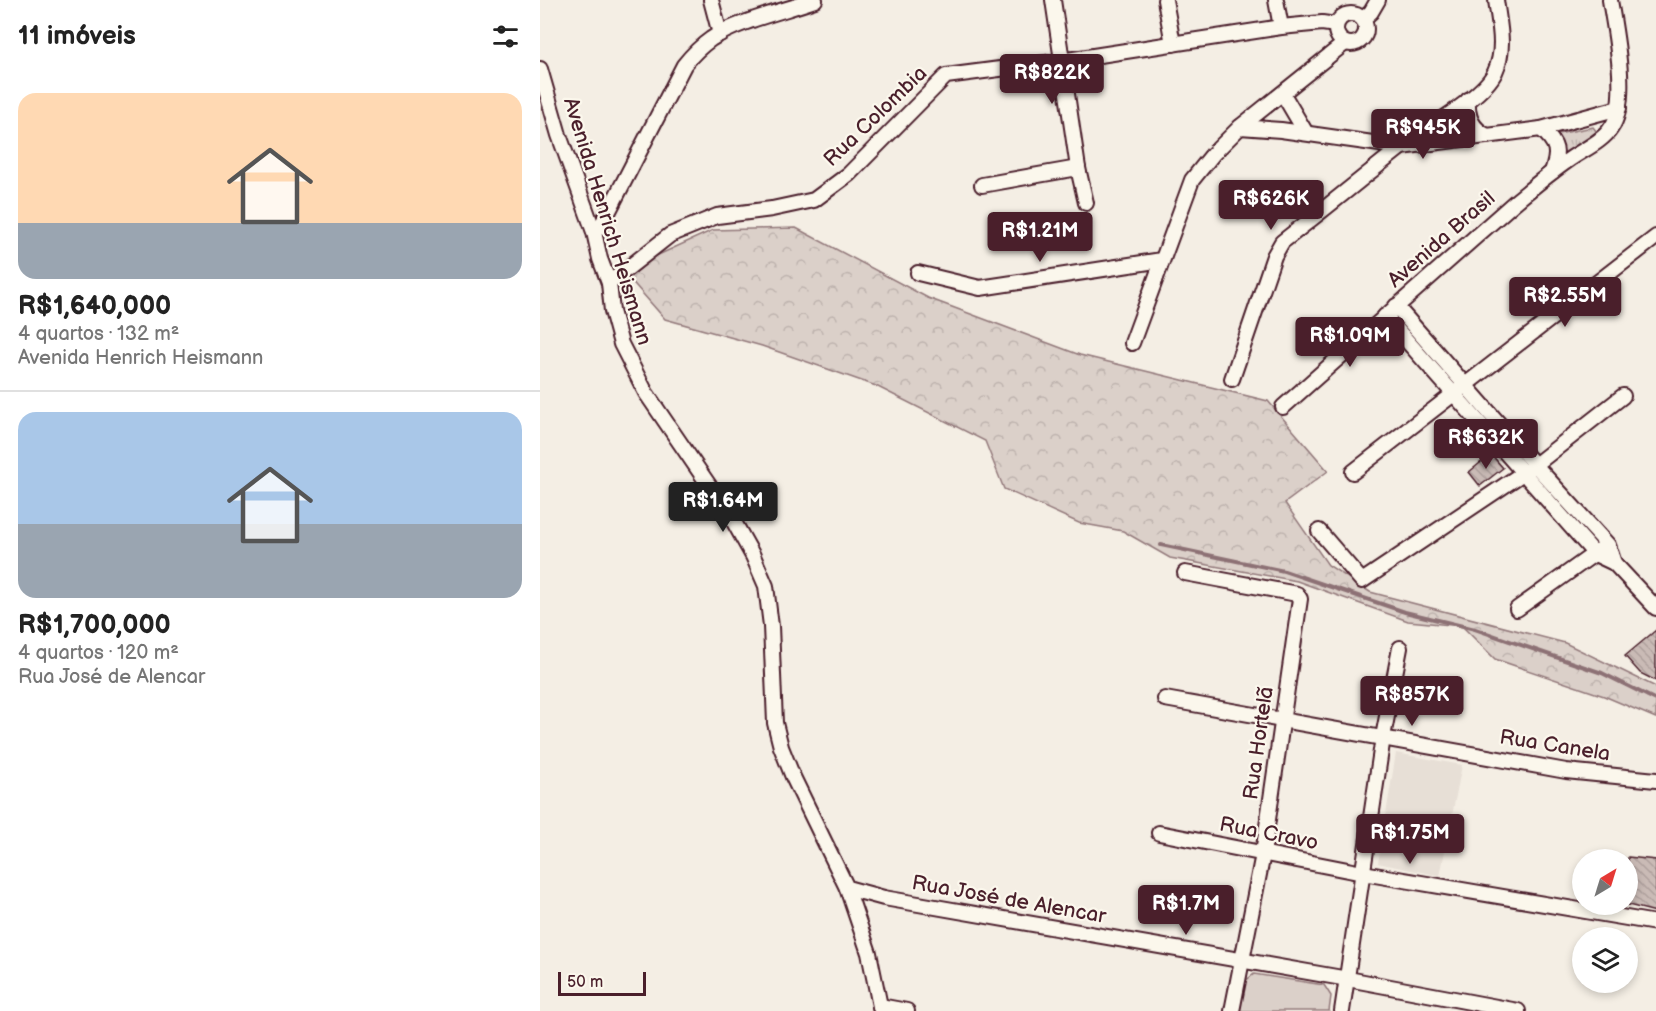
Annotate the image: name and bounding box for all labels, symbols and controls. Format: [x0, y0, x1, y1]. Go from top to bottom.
icon: filters [489, 20, 522, 53]
text: 11 imóveis [18, 21, 136, 52]
pin: R$822K [1003, 54, 1101, 105]
street label: Rua Colombia [819, 61, 932, 172]
text: R$822K [1014, 61, 1090, 85]
street label: Avenida Henrich Heismann [558, 94, 657, 348]
pin: R$945K [1374, 109, 1472, 160]
text: R$945K [1385, 116, 1461, 140]
icon: home [216, 132, 324, 240]
pin: R$626K [1222, 180, 1320, 231]
street label: Avenida Brasil [1382, 186, 1500, 293]
text: R$626K [1233, 187, 1309, 211]
pin: R$1.21M [985, 212, 1095, 263]
text: R$1.21M [1002, 219, 1078, 243]
pin: R$2.55M [1510, 277, 1620, 328]
text: R$2.55M [1523, 284, 1607, 308]
text: R$1,640,000 [18, 291, 171, 322]
pin: R$1.09M [1295, 317, 1405, 368]
text: 4 quartos · 132 m² [18, 322, 179, 346]
text: R$1.09M [1309, 324, 1391, 348]
text: Avenida Henrich Heismann [18, 346, 263, 370]
pin: R$632K [1437, 419, 1535, 470]
text: R$632K [1448, 426, 1524, 450]
icon: home [216, 451, 324, 559]
pin: R$1.64M [668, 482, 778, 533]
text: R$1.64M [683, 489, 763, 513]
text: R$1,700,000 [18, 610, 171, 641]
text: 4 quartos · 120 m² [18, 641, 179, 665]
text: Rua José de Alencar [18, 665, 205, 689]
pin: R$857K [1363, 676, 1461, 727]
text: R$857K [1374, 683, 1450, 707]
street label: Rua Hortelã [1238, 685, 1279, 801]
street label: Rua Canela [1498, 724, 1612, 767]
street label: Rua Cravo [1217, 812, 1320, 855]
pin: R$1.75M [1355, 814, 1465, 865]
text: R$1.75M [1370, 821, 1450, 845]
north arrow [1572, 849, 1638, 915]
map controls [1572, 849, 1638, 993]
street label: Rua José de Alencar [910, 870, 1108, 929]
pin: R$1.7M [1137, 885, 1235, 936]
text: R$1.7M [1152, 892, 1220, 916]
button: layers [1572, 927, 1638, 993]
scale bar [558, 969, 646, 996]
text: 50 m [567, 973, 603, 992]

